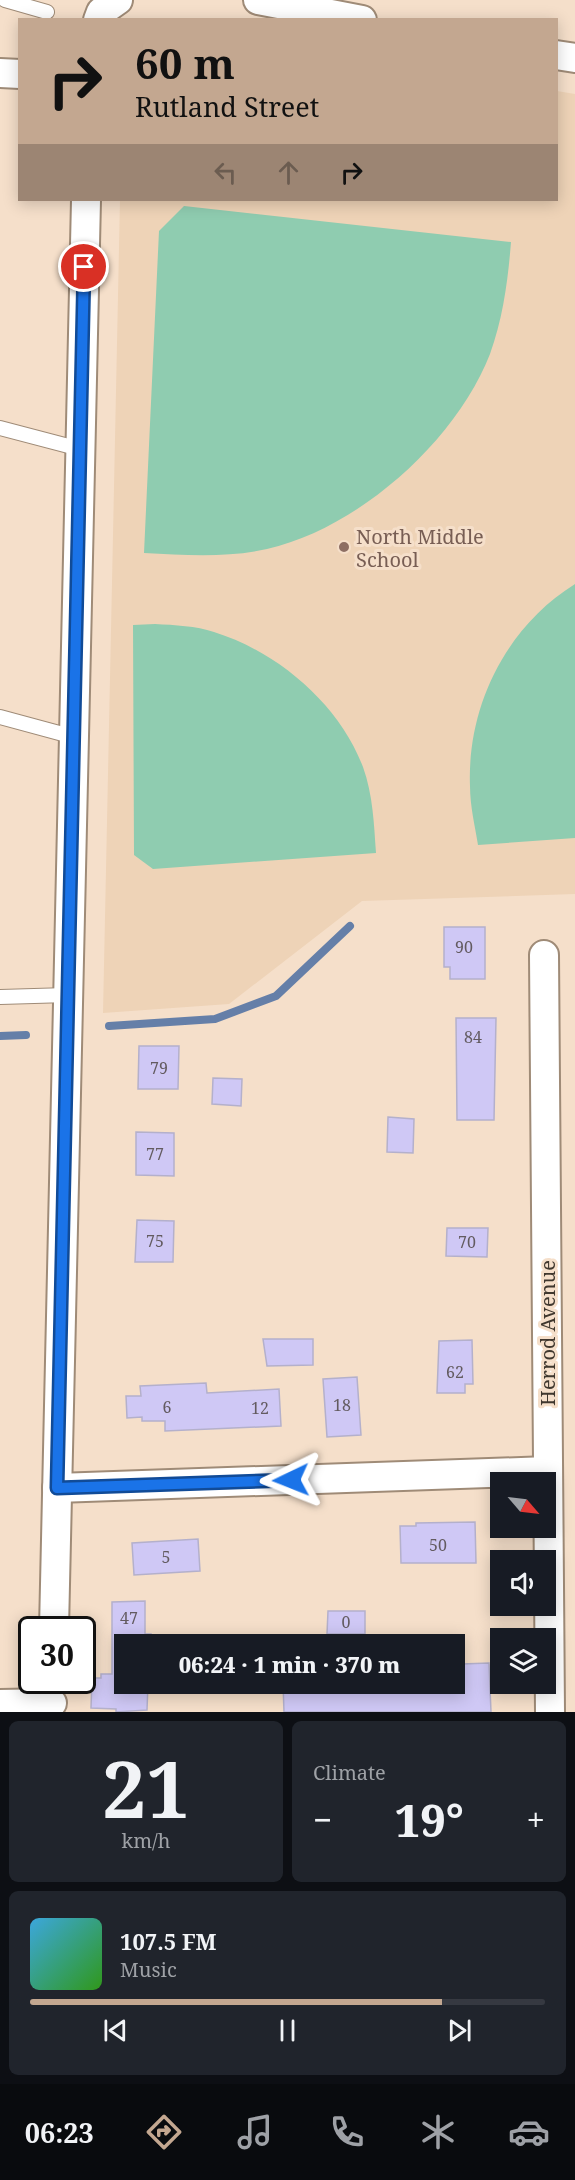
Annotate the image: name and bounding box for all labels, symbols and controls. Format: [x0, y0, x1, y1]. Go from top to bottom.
text: 60 m [135, 34, 235, 91]
icon: right [36, 42, 114, 120]
text: Rutland Street [135, 88, 319, 125]
icon: left [209, 156, 242, 189]
icon: ahead [272, 156, 305, 189]
icon: right [335, 156, 368, 189]
pin [58, 241, 109, 292]
icon: arrive [67, 250, 100, 283]
place label: North Middle School [356, 523, 484, 573]
marker: North Middle School [337, 540, 351, 554]
house number: 90 [455, 936, 473, 958]
house number: 84 [464, 1026, 482, 1048]
house number: 79 [150, 1057, 168, 1079]
house number: 77 [146, 1143, 164, 1165]
house number: 75 [146, 1230, 164, 1252]
house number: 70 [458, 1231, 476, 1253]
street label: Herrod Avenue [534, 1260, 561, 1406]
house number: 62 [446, 1361, 464, 1383]
house number: 18 [333, 1394, 351, 1416]
house number: 6 [163, 1396, 172, 1418]
house number: 12 [251, 1397, 269, 1419]
position arrow [259, 1448, 323, 1512]
north arrow [490, 1472, 556, 1538]
map controls [490, 1472, 556, 1694]
house number: 50 [429, 1534, 447, 1556]
house number: 5 [162, 1546, 170, 1568]
button: sound [490, 1550, 556, 1616]
house number: 47 [120, 1607, 138, 1629]
house number: 0 [342, 1611, 351, 1633]
speed limit sign: 30 [18, 1616, 96, 1694]
button: layers [490, 1628, 556, 1694]
text: 06:24 · 1 min · 370 m [179, 1649, 400, 1679]
text: 21 [102, 1735, 190, 1841]
text: Climate [313, 1759, 386, 1786]
text: 19° [395, 1789, 464, 1850]
text: − [313, 1797, 332, 1842]
text: + [527, 1797, 545, 1842]
text: km/h [121, 1827, 171, 1854]
text: 107.5 FM [120, 1926, 217, 1956]
text: Music [120, 1956, 177, 1983]
icon: previous [99, 2014, 132, 2047]
icon: pause [271, 2014, 304, 2047]
icon: next [443, 2014, 476, 2047]
icon: directions [143, 2111, 185, 2153]
icon: music [234, 2111, 276, 2153]
icon: phone [326, 2111, 368, 2153]
icon: climate [417, 2111, 459, 2153]
icon: car [508, 2111, 550, 2153]
text: 06:23 [25, 2114, 94, 2151]

